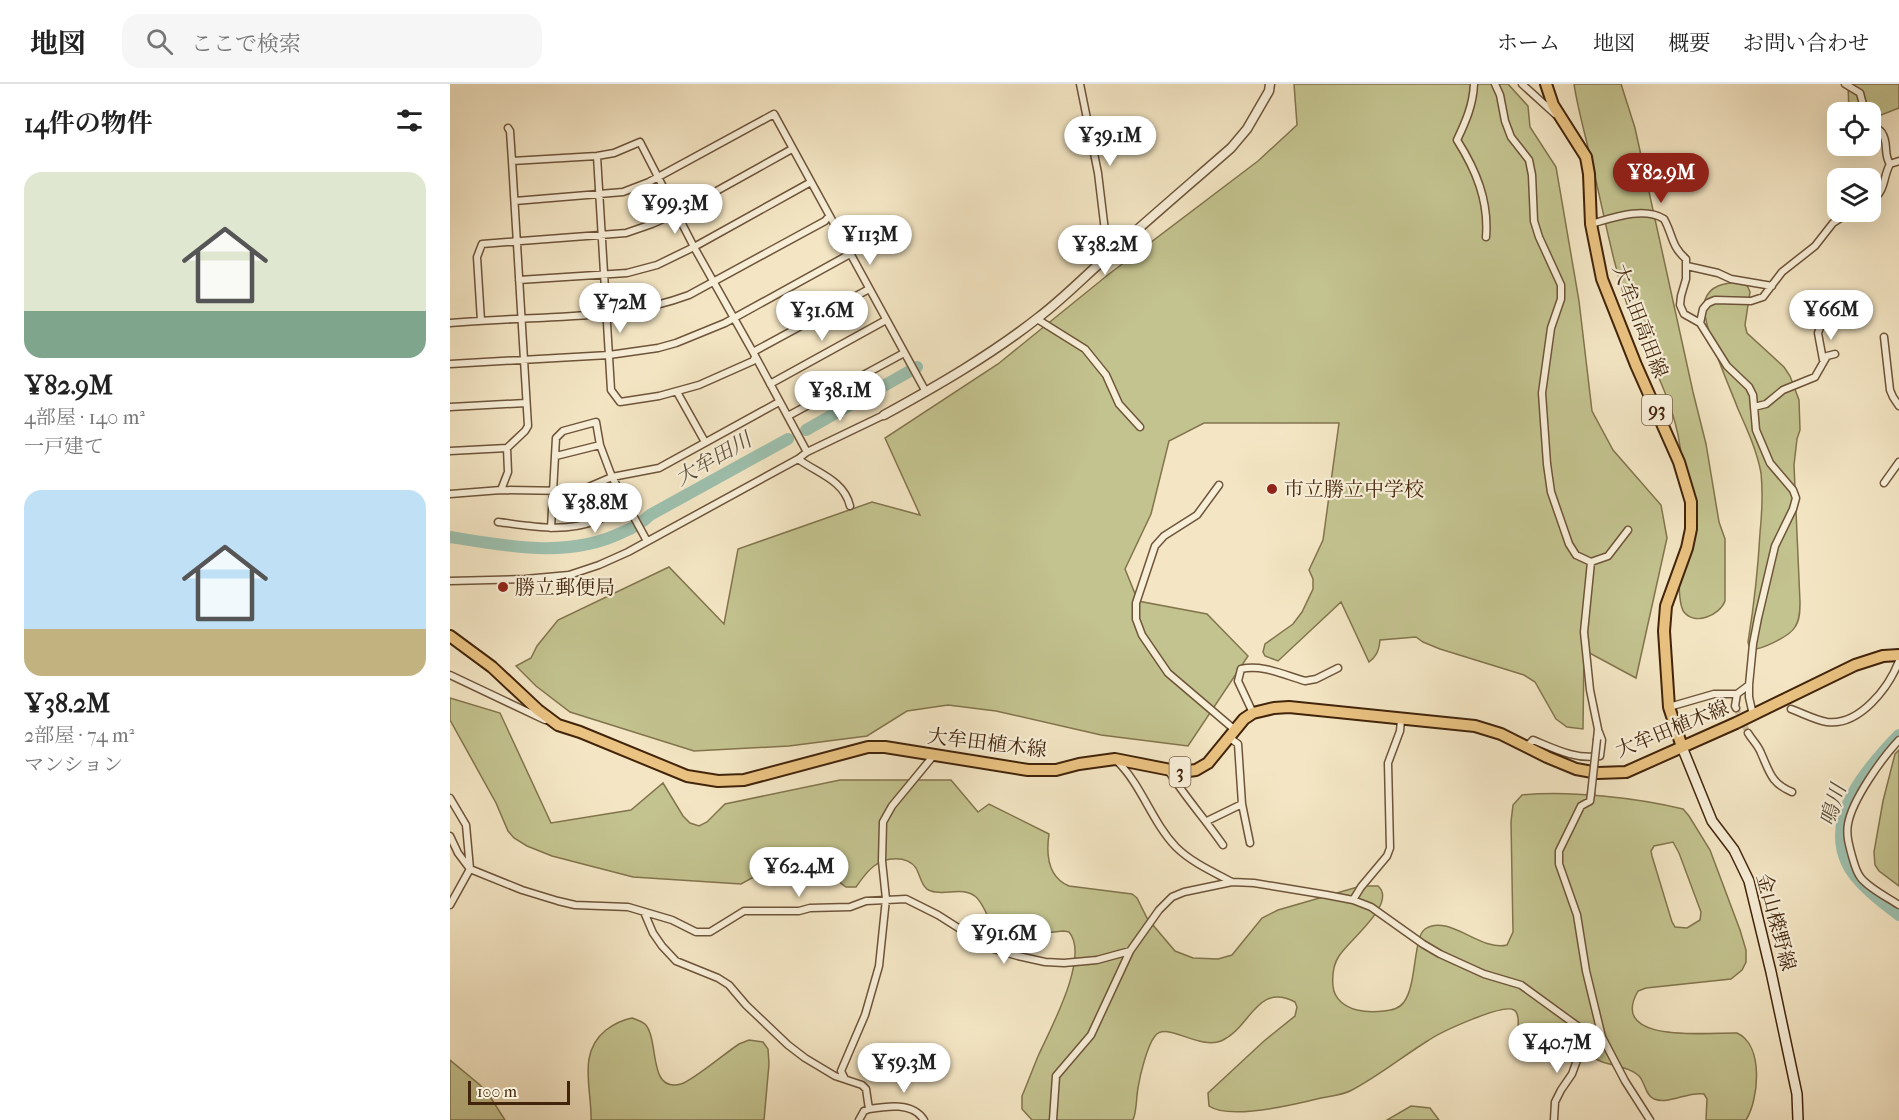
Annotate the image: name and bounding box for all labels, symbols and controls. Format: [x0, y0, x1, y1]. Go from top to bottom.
search box [122, 14, 542, 68]
icon: search [143, 25, 176, 58]
text: 地図 [30, 27, 86, 60]
text: ここで検索 [191, 31, 301, 57]
text: ホーム [1497, 31, 1560, 55]
text: 地図 [1593, 31, 1635, 55]
text: 概要 [1668, 31, 1710, 55]
text: お問い合わせ [1743, 31, 1869, 55]
map controls [1827, 102, 1881, 222]
button: locate [1827, 102, 1881, 156]
icon: filters [393, 104, 426, 137]
text: 14件の物件 [24, 108, 153, 139]
pin: ¥39.1M [1061, 116, 1159, 167]
text: ¥39.1M [1078, 124, 1142, 147]
pin: ¥82.9M [1612, 153, 1710, 204]
text: ¥82.9M [1627, 161, 1695, 184]
button: layers [1827, 168, 1881, 222]
pin: ¥99.3M [626, 184, 724, 235]
text: ¥99.3M [642, 192, 708, 215]
icon: home [171, 211, 279, 319]
pin: ¥113M [828, 215, 912, 266]
text: ¥113M [842, 223, 898, 246]
pin: ¥38.2M [1056, 225, 1154, 276]
text: ¥38.2M [1072, 233, 1138, 256]
street label: 大牟田高田線 [1608, 261, 1672, 381]
pin: ¥72M [584, 283, 656, 334]
pin: ¥66M [1795, 290, 1867, 341]
text: ¥72M [593, 291, 647, 314]
pin: ¥31.6M [773, 291, 871, 342]
text: ¥66M [1803, 298, 1859, 321]
text: ¥31.6M [790, 299, 854, 322]
text: ¥82.9M [24, 370, 113, 401]
pin: ¥38.1M [791, 371, 889, 422]
text: ¥38.1M [808, 379, 872, 402]
road number: 93 [1642, 395, 1672, 425]
text: 4部屋 · 140 m² [24, 406, 145, 429]
water label: 大牟田川 [671, 427, 757, 490]
text: 一戸建て [24, 435, 104, 458]
place label: 市立勝立中学校 [1284, 478, 1424, 501]
marker: 市立勝立中学校 [1265, 482, 1279, 496]
pin: ¥38.8M [546, 483, 644, 534]
text: ¥38.8M [562, 491, 628, 514]
icon: home [171, 529, 279, 637]
place label: 勝立郵便局 [515, 576, 615, 599]
marker: 勝立郵便局 [496, 580, 510, 594]
text: ¥38.2M [24, 688, 110, 719]
street label: 大牟田植木線 [1612, 696, 1732, 762]
text: 2部屋 · 74 m² [24, 724, 134, 747]
street label: 大牟田植木線 [926, 724, 1048, 762]
text: マンション [24, 753, 123, 776]
road number: 3 [1170, 757, 1190, 787]
water label: 鳴川 [1815, 779, 1851, 829]
pin: ¥62.4M [750, 847, 848, 898]
text: ¥62.4M [763, 855, 835, 878]
street label: 金山檪野線 [1752, 871, 1800, 973]
pin: ¥91.6M [955, 914, 1053, 965]
text: ¥91.6M [971, 922, 1037, 945]
pin: ¥40.7M [1508, 1023, 1606, 1074]
text: ¥40.7M [1522, 1031, 1592, 1054]
pin: ¥59.3M [855, 1043, 953, 1094]
text: ¥59.3M [871, 1051, 937, 1074]
scale bar [468, 1078, 570, 1106]
text: 100 m [477, 1082, 517, 1101]

